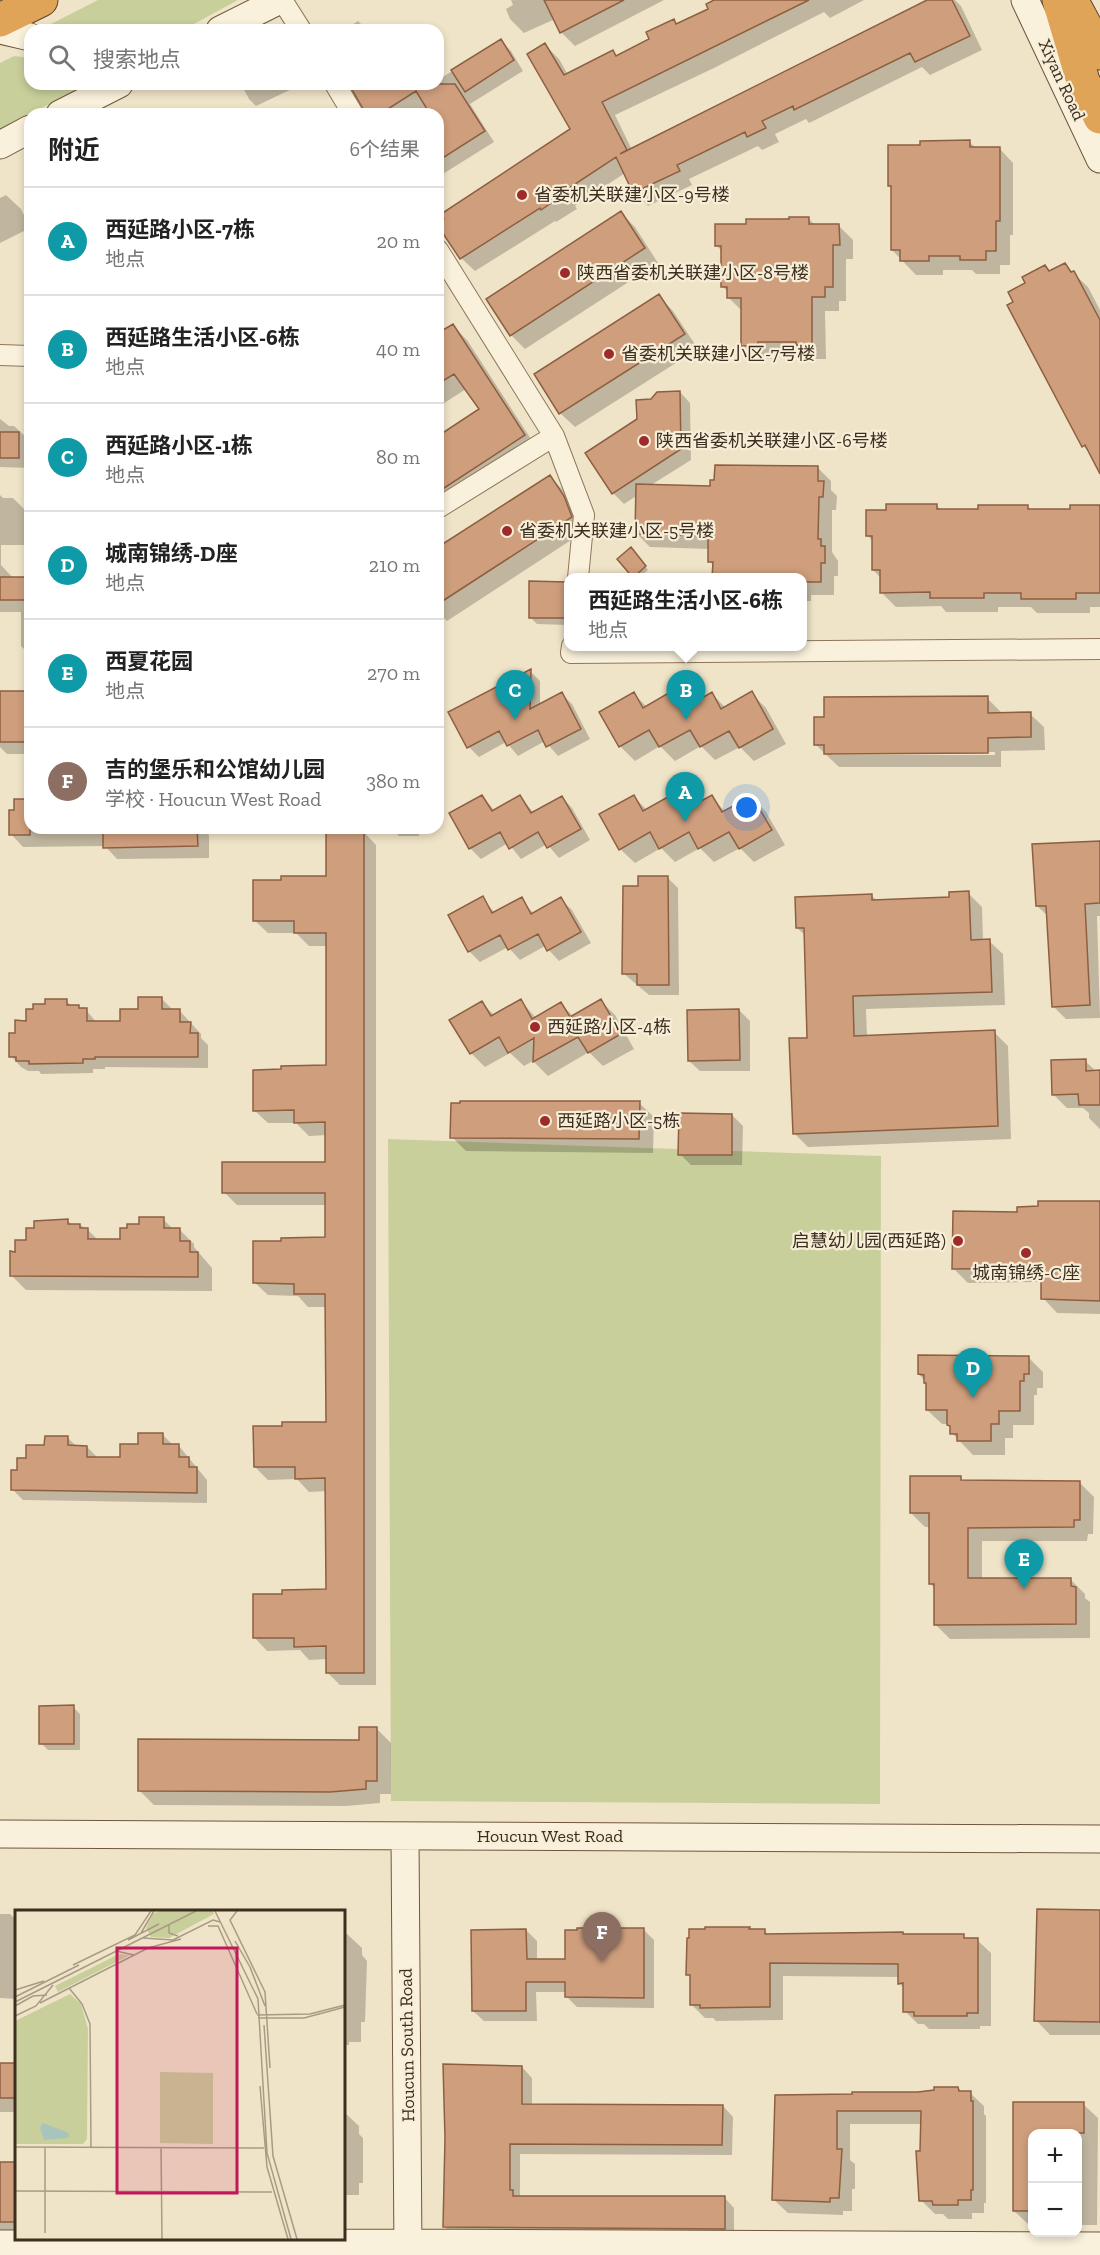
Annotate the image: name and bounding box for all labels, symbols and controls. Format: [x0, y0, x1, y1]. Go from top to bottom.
search box [24, 24, 444, 90]
street label: Xiyan Road [1034, 36, 1090, 124]
icon: search [45, 41, 78, 74]
text: 搜索地点 [93, 46, 181, 73]
text: 附近 [48, 134, 100, 166]
text: 6个结果 [349, 137, 420, 161]
place label: 省委机关联建小区-9号楼 [534, 184, 730, 206]
marker: 省委机关联建小区-9号楼 [515, 188, 529, 202]
text: 西延路小区-7栋 [105, 216, 255, 243]
text: A [61, 229, 74, 253]
text: 20 m [376, 229, 420, 253]
text: 地点 [105, 247, 145, 271]
place label: 陕西省委机关联建小区-8号楼 [577, 262, 809, 284]
marker: 陕西省委机关联建小区-8号楼 [558, 266, 572, 280]
text: 西延路生活小区-6栋 [105, 324, 300, 351]
text: B [61, 337, 74, 361]
text: 40 m [376, 337, 420, 361]
place label: 省委机关联建小区-7号楼 [621, 343, 815, 365]
marker: 省委机关联建小区-7号楼 [602, 347, 616, 361]
text: 地点 [105, 355, 145, 379]
place label: 陕西省委机关联建小区-6号楼 [656, 430, 888, 452]
text: 西延路小区-1栋 [105, 432, 253, 459]
marker: 陕西省委机关联建小区-6号楼 [637, 434, 651, 448]
text: C [61, 445, 74, 469]
text: 80 m [376, 445, 420, 469]
text: 地点 [105, 463, 145, 487]
place label: 省委机关联建小区-5号楼 [519, 520, 714, 542]
marker: 省委机关联建小区-5号楼 [500, 524, 514, 538]
text: 城南锦绣-D座 [105, 540, 237, 567]
text: D [61, 553, 74, 577]
text: 210 m [369, 553, 420, 577]
text: 地点 [105, 571, 145, 595]
popup [564, 573, 807, 651]
text: 西延路生活小区-6栋 [588, 587, 783, 614]
text: 地点 [588, 618, 628, 642]
text: 西夏花园 [105, 648, 193, 675]
text: E [62, 661, 73, 685]
text: 270 m [367, 661, 420, 685]
pin: C [496, 670, 534, 720]
pin: B [666, 670, 706, 720]
text: 地点 [105, 679, 145, 703]
text: 吉的堡乐和公馆幼儿园 [105, 756, 325, 783]
text: F [62, 769, 73, 793]
text: 380 m [366, 769, 420, 793]
pin: A [666, 772, 704, 822]
text: 学校 · Houcun West Road [105, 787, 321, 811]
your location [732, 793, 761, 822]
place label: 西延路小区-4栋 [547, 1016, 671, 1038]
marker: 西延路小区-4栋 [528, 1020, 542, 1034]
place label: 西延路小区-5栋 [557, 1110, 680, 1132]
marker: 西延路小区-5栋 [538, 1114, 552, 1128]
place label: 启慧幼儿园(西延路) [792, 1230, 946, 1252]
marker: 启慧幼儿园(西延路) [951, 1234, 965, 1248]
marker: 城南锦绣-C座 [1019, 1246, 1033, 1260]
place label: 城南锦绣-C座 [972, 1262, 1080, 1284]
pin: D [954, 1348, 992, 1398]
pin: E [1004, 1540, 1044, 1589]
street label: Houcun West Road [477, 1825, 623, 1847]
inset map [15, 1910, 345, 2240]
pin: F [582, 1912, 622, 1962]
street label: Houcun South Road [395, 1968, 419, 2122]
map controls [1028, 2129, 1082, 2237]
button: + [1028, 2129, 1082, 2183]
button: − [1028, 2183, 1082, 2237]

